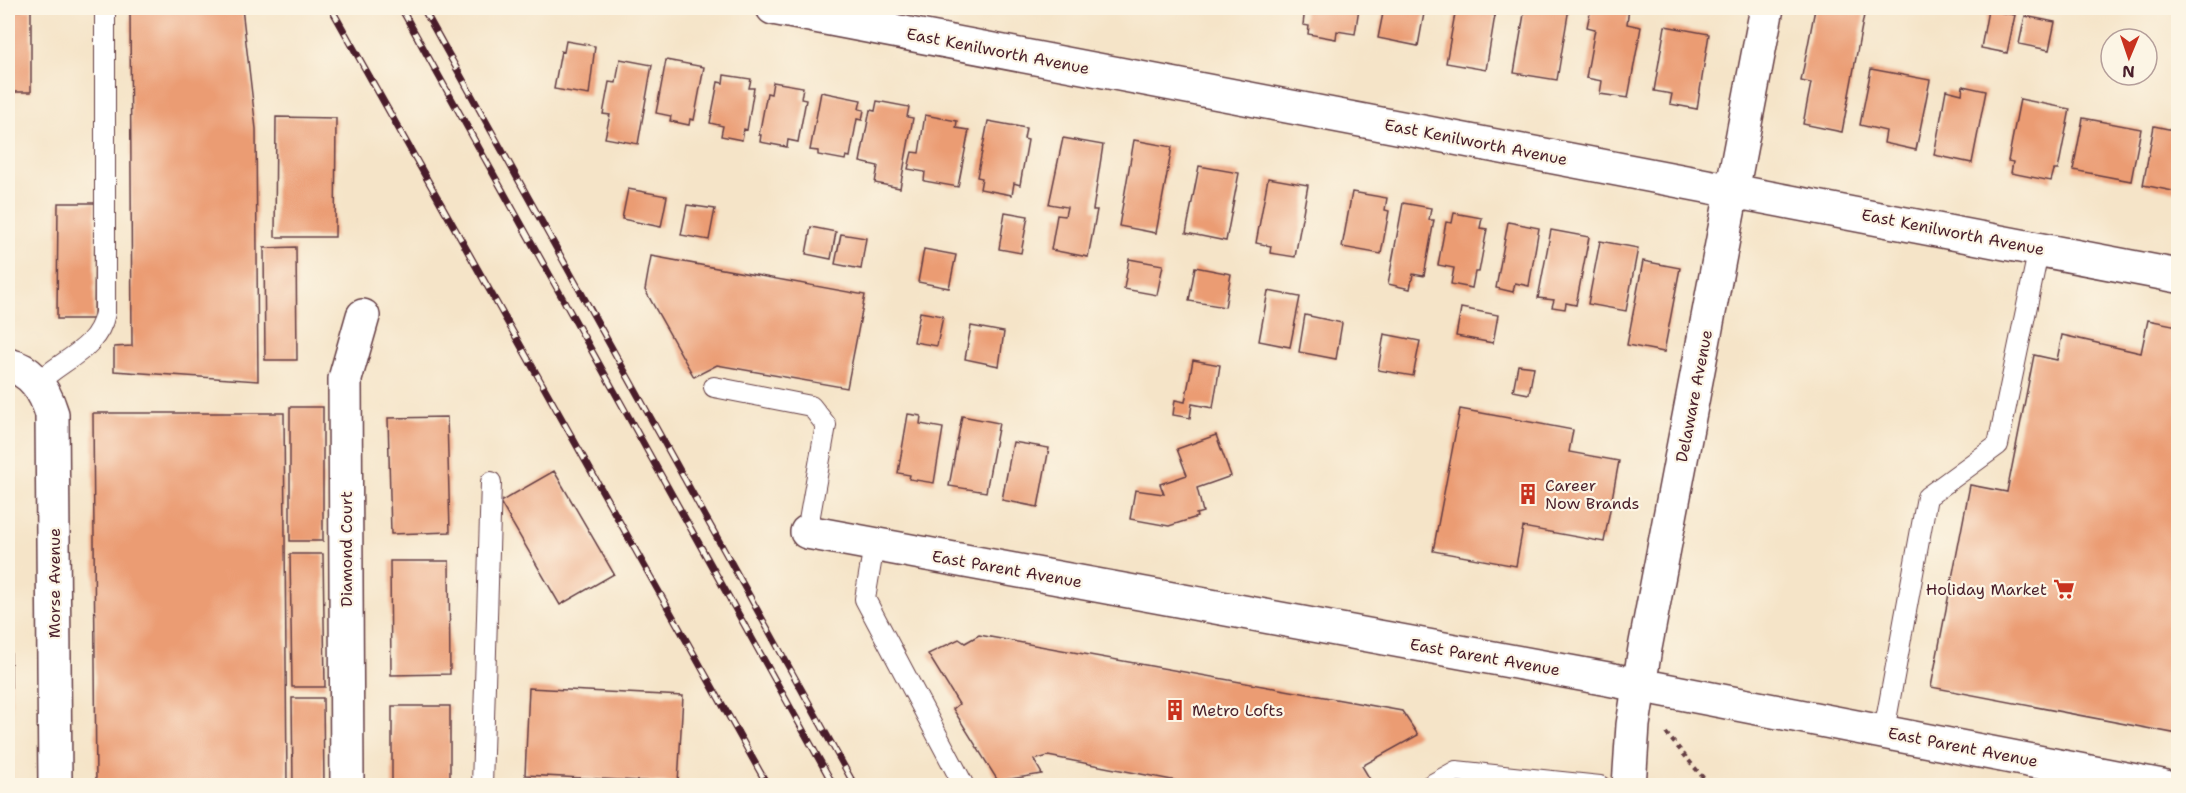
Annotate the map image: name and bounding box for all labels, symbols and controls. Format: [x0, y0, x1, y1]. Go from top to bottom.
street label: East Kenilworth Avenue [905, 23, 1091, 79]
north arrow [2099, 27, 2159, 87]
text: N [2122, 61, 2135, 82]
street label: East Kenilworth Avenue [1383, 114, 1569, 170]
street label: East Kenilworth Avenue [1860, 204, 2046, 260]
street label: Delaware Avenue [1671, 328, 1717, 464]
place label: Career Now Brands [1545, 475, 1640, 514]
building icon: Career Now Brands [1516, 482, 1540, 506]
street label: Diamond Court [336, 491, 357, 607]
street label: Morse Avenue [44, 528, 65, 638]
street label: East Parent Avenue [930, 545, 1084, 593]
supermarket icon: Holiday Market [2052, 577, 2076, 601]
place label: Holiday Market [1926, 579, 2047, 600]
street label: East Parent Avenue [1408, 633, 1562, 681]
building icon: Metro Lofts [1163, 698, 1187, 722]
place label: Metro Lofts [1192, 700, 1283, 721]
street label: East Parent Avenue [1886, 722, 2040, 772]

